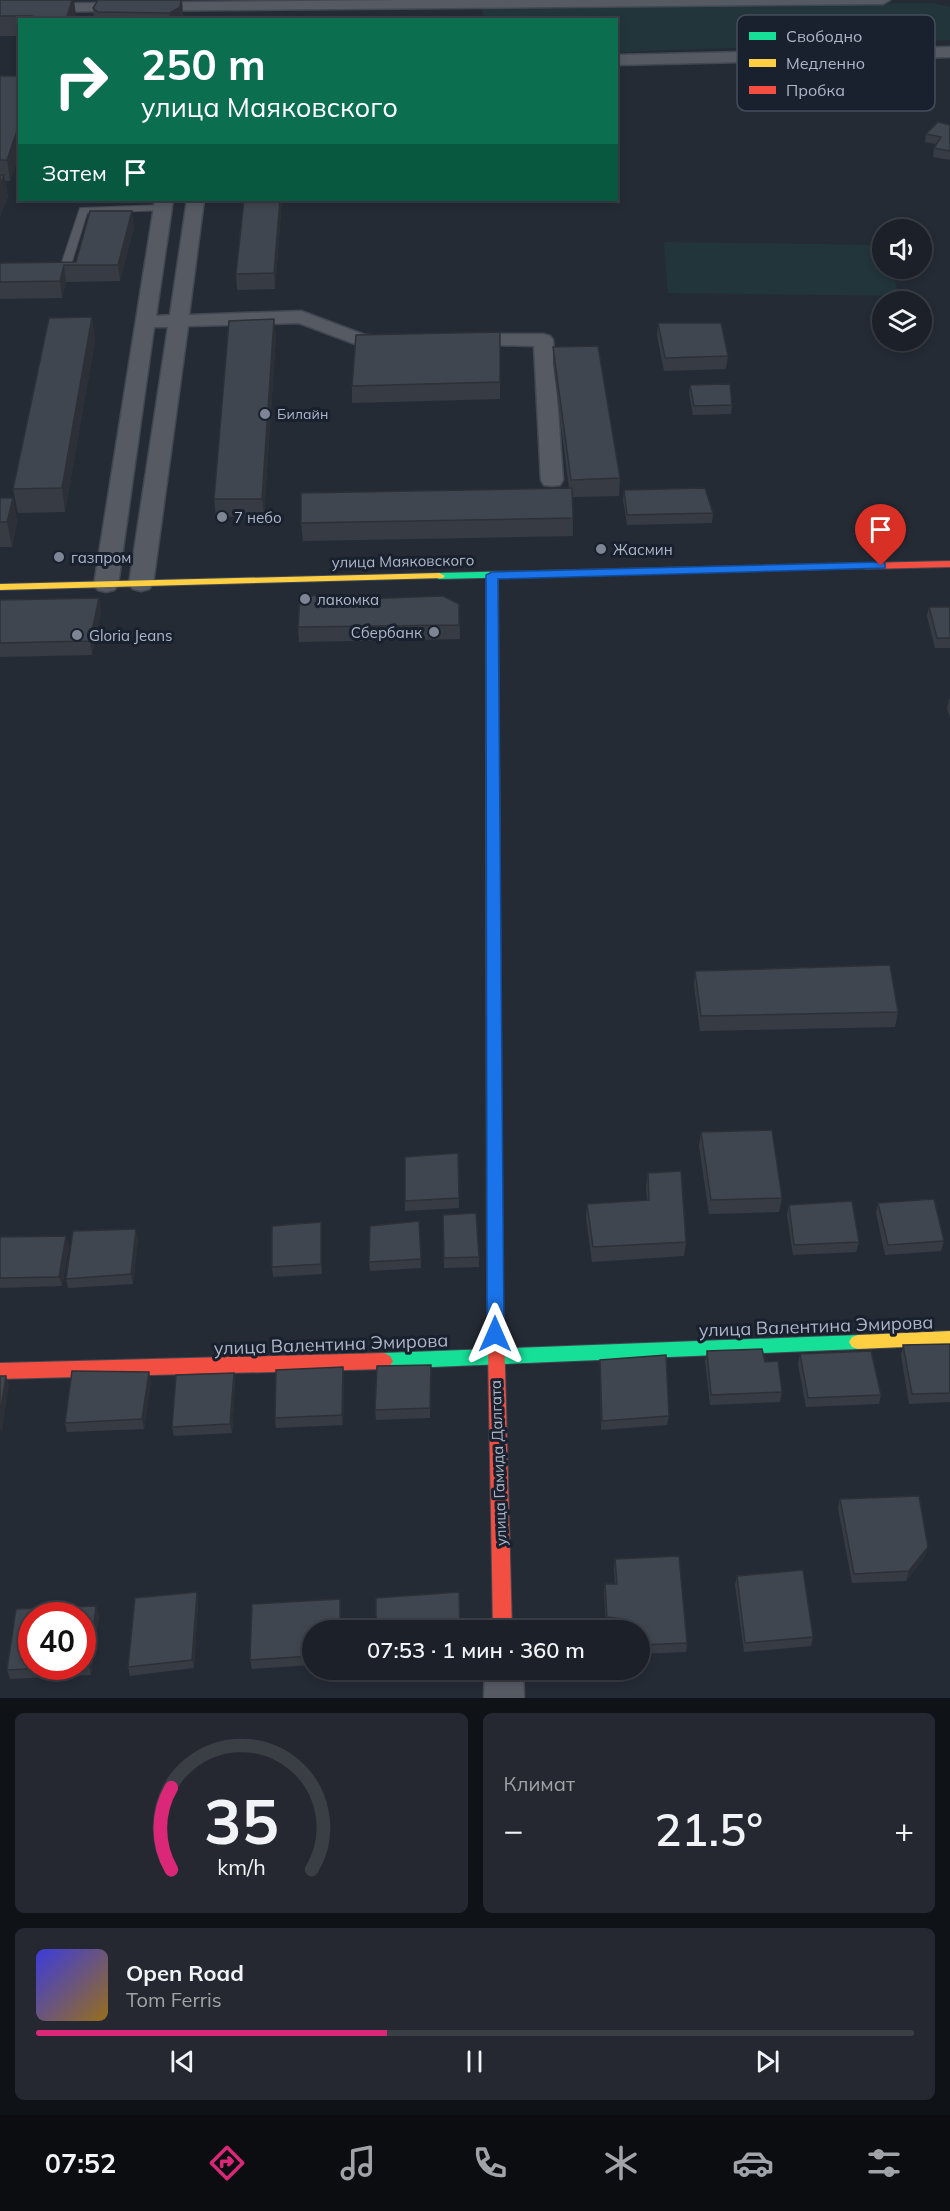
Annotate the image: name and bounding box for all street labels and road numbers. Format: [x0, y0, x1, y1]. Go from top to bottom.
street label: улица Маяковского [331, 550, 475, 572]
street label: улица Валентина Эмирова [698, 1310, 934, 1342]
street label: улица Валентина Эмирова [213, 1328, 449, 1360]
street label: улица Гамида Далгата [486, 1380, 510, 1546]

